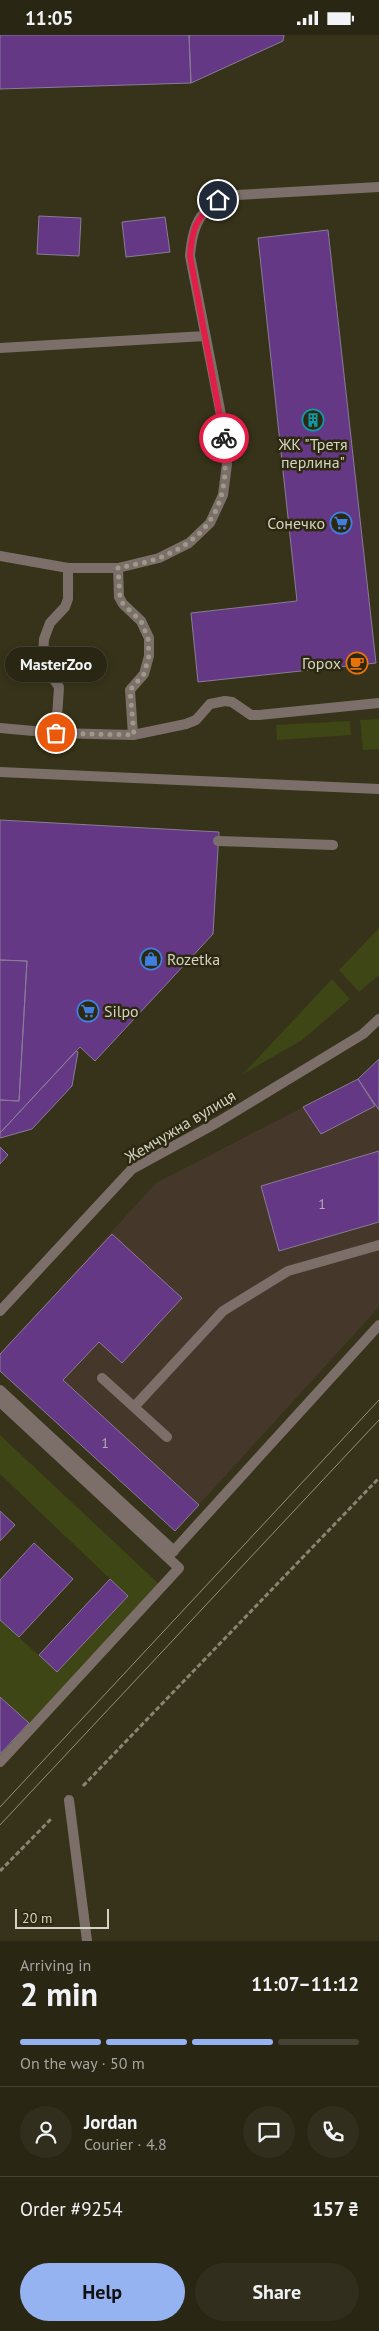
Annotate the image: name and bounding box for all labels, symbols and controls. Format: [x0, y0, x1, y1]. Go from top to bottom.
text: 11:05 [25, 6, 73, 30]
pin [197, 179, 239, 221]
icon: home [204, 186, 232, 214]
building icon: ЖК "Третя перлина" [301, 408, 325, 432]
courier [199, 413, 249, 463]
icon: bike [210, 424, 238, 452]
place label: ЖК "Третя перлина" [277, 434, 348, 472]
supermarket icon: Сонечко [329, 511, 353, 535]
place label: Сонечко [267, 513, 325, 533]
callout: MasterZoo [5, 648, 107, 683]
cafe icon: Горох [345, 651, 369, 675]
place label: Горох [302, 653, 341, 673]
text: MasterZoo [20, 654, 92, 674]
pin [35, 712, 77, 754]
icon: bag [42, 719, 70, 747]
shop icon: Rozetka [139, 947, 163, 971]
place label: Rozetka [167, 949, 220, 969]
supermarket icon: Silpo [76, 999, 100, 1023]
place label: Silpo [104, 1001, 139, 1021]
street label: Жемчужна вулиця [120, 1085, 239, 1167]
house number: 1 [318, 1195, 326, 1213]
house number: 1 [101, 1434, 109, 1452]
scale bar [15, 1906, 109, 1929]
text: 20 m [22, 1909, 52, 1927]
text: Arriving in [20, 1955, 91, 1975]
text: 11:07–11:12 [251, 1972, 359, 1996]
text: 2 min [20, 1973, 98, 2015]
text: On the way · 50 m [20, 2053, 145, 2073]
button: person [20, 2106, 72, 2158]
button: chat [243, 2106, 295, 2158]
button: phone [307, 2106, 359, 2158]
text: Jordan [84, 2110, 137, 2134]
text: Courier · 4.8 [84, 2134, 167, 2154]
text: Order #9254 [20, 2197, 123, 2221]
text: 157 ₴ [312, 2197, 359, 2221]
button: Help [20, 2263, 185, 2321]
button: Share [195, 2263, 359, 2321]

